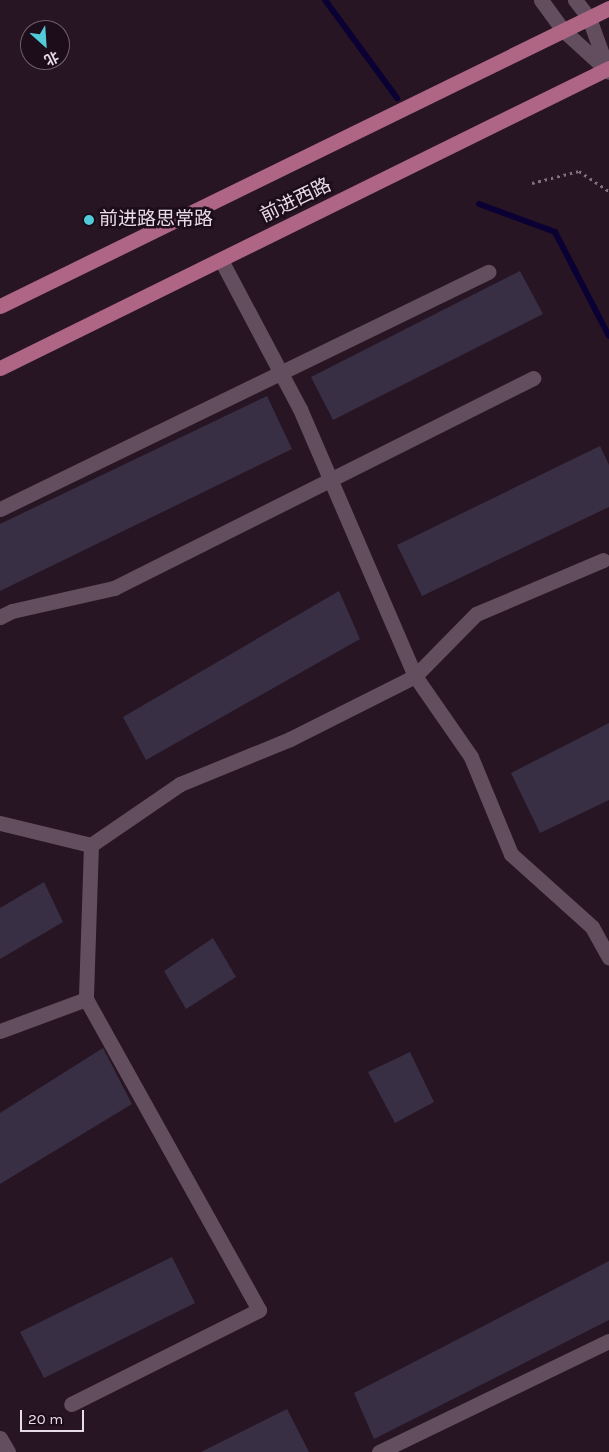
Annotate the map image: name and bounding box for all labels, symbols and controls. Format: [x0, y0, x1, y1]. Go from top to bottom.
north arrow [20, 20, 70, 70]
text: 北 [41, 47, 61, 69]
street label: 前进西路 [257, 174, 335, 228]
place label: 前进路思常路 [99, 209, 213, 231]
marker: 前进路思常路 [83, 214, 95, 226]
scale bar [22, 1400, 86, 1432]
text: 20 m [28, 1410, 63, 1428]

